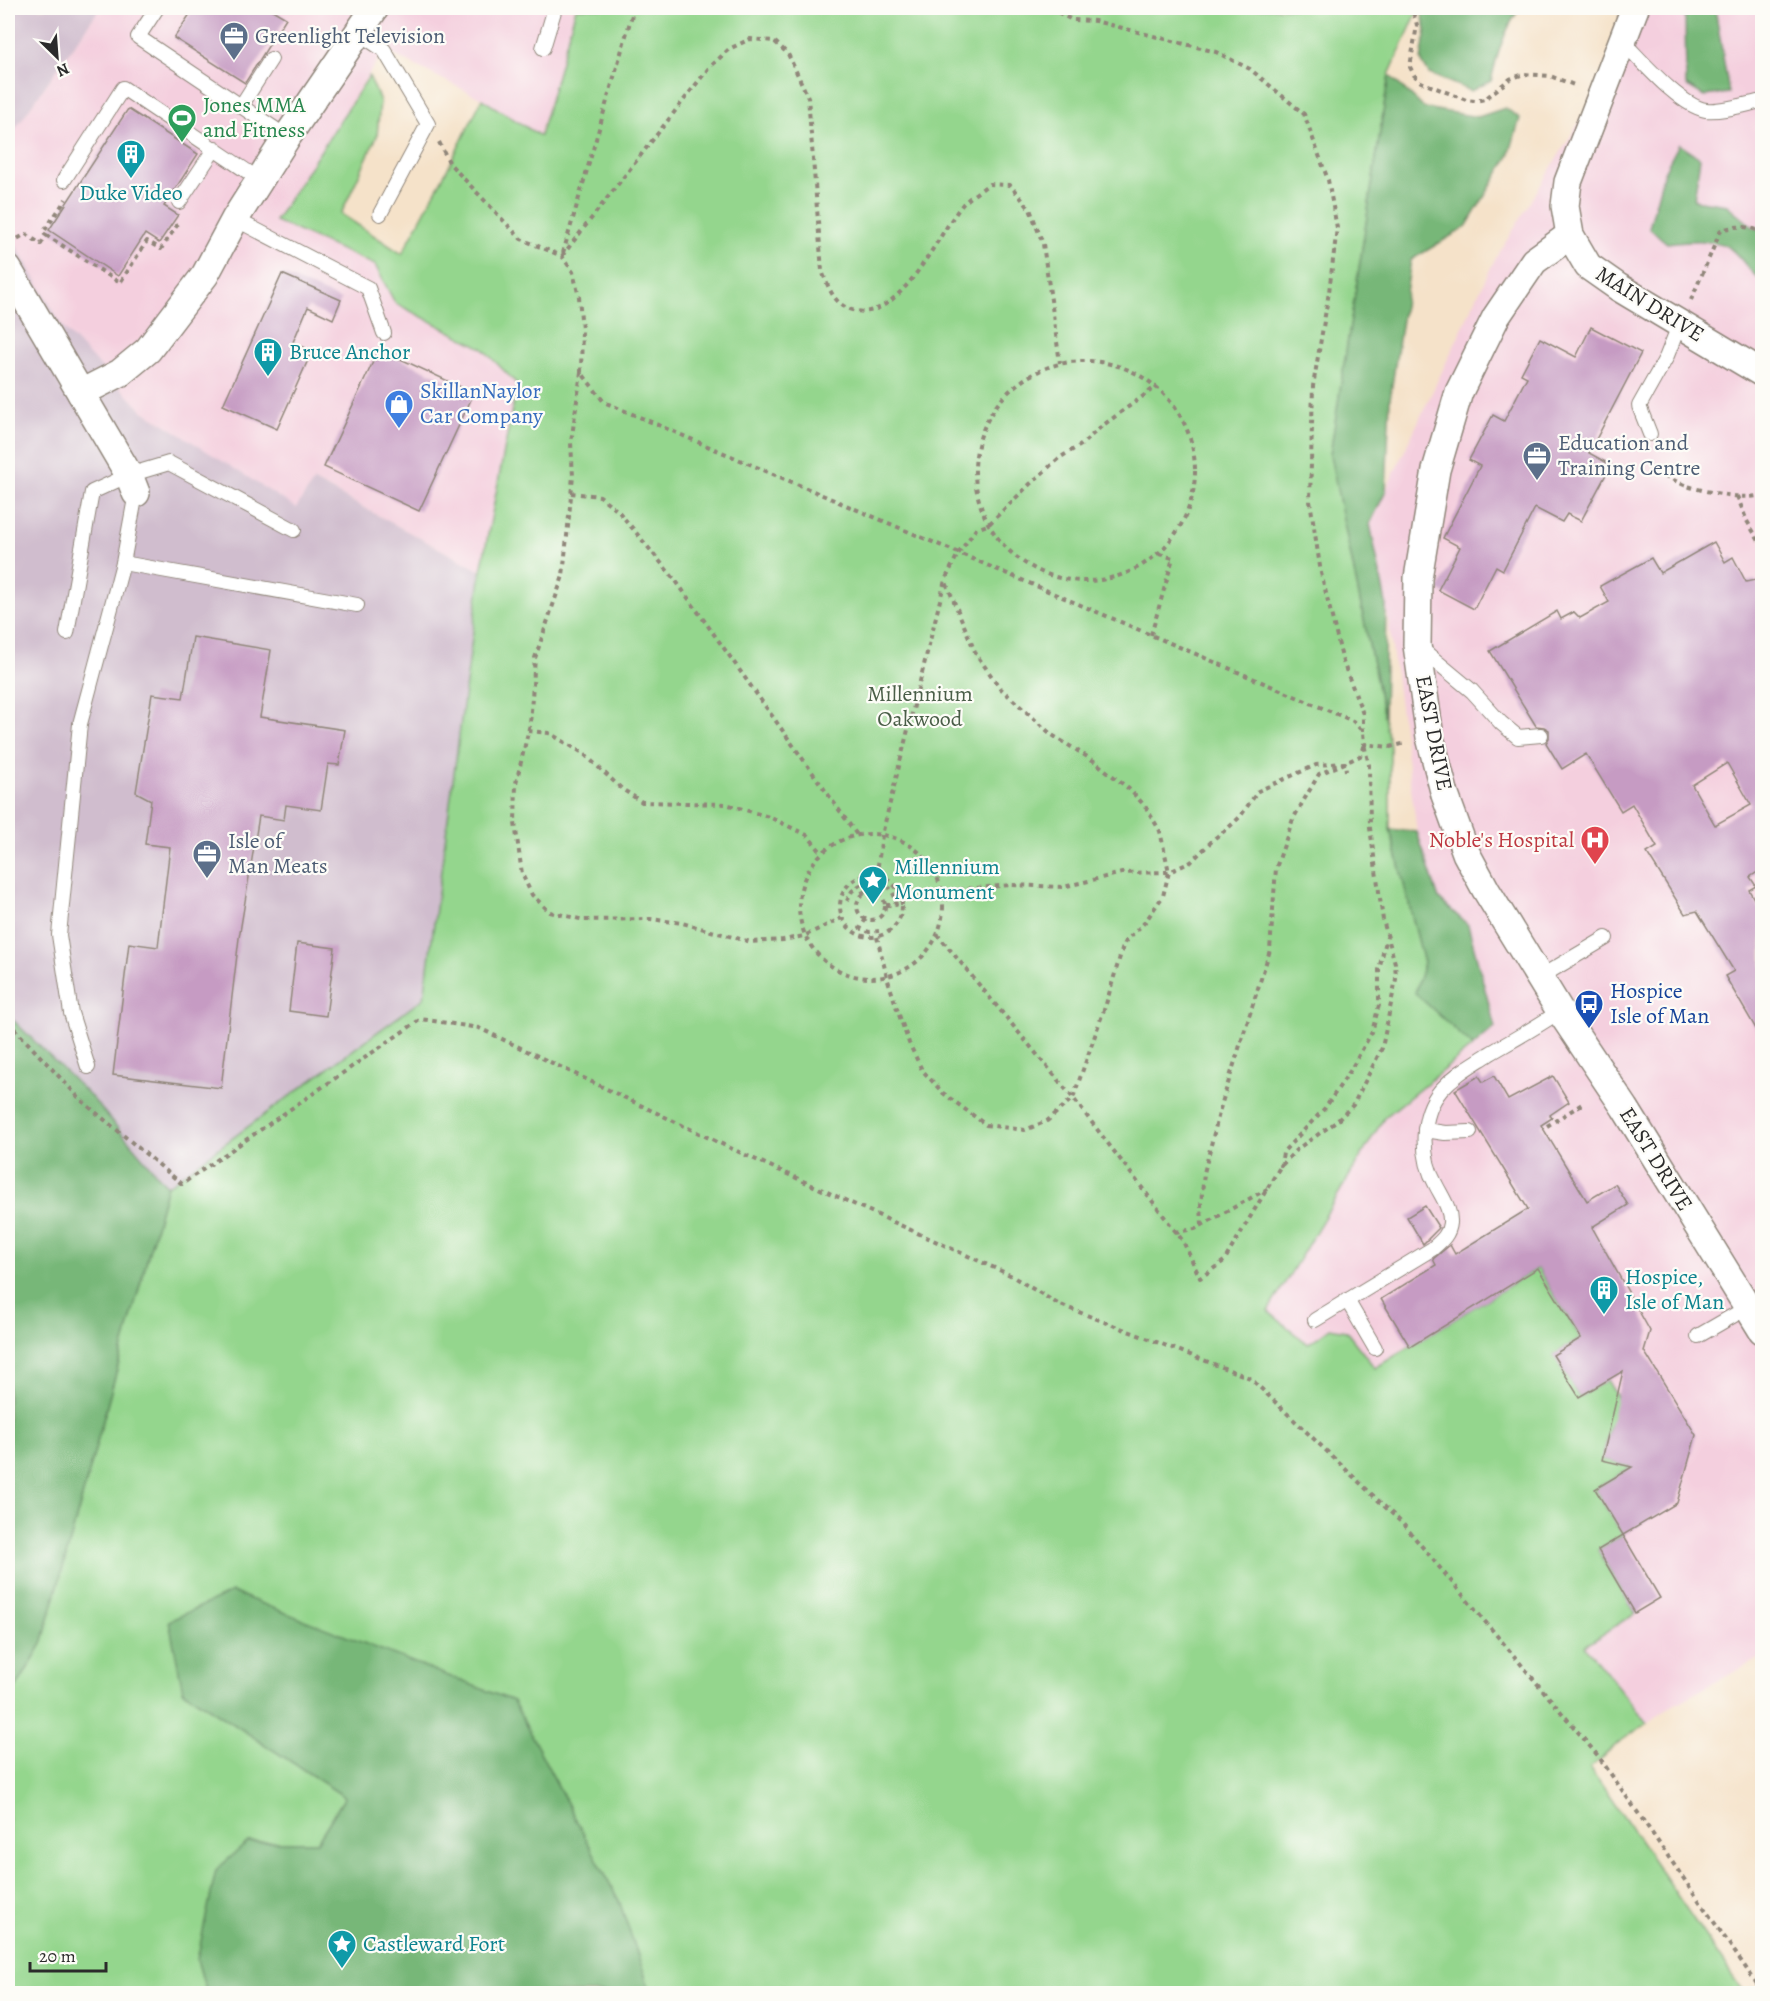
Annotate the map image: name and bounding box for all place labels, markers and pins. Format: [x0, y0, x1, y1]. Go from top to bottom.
office icon: Greenlight Television [218, 20, 250, 62]
place label: Greenlight Television [255, 21, 445, 51]
place label: Jones MMA and Fitness [203, 90, 307, 145]
sports icon: Jones MMA and Fitness [166, 102, 198, 144]
building icon: Duke Video [115, 138, 147, 180]
place label: Duke Video [79, 178, 183, 208]
building icon: Bruce Anchor [252, 336, 284, 378]
place label: Bruce Anchor [289, 337, 410, 367]
place label: SkillanNaylor Car Company [420, 376, 543, 431]
shop icon: SkillanNaylor Car Company [383, 388, 415, 430]
place label: Education and Training Centre [1558, 428, 1700, 483]
office icon: Education and Training Centre [1521, 440, 1553, 482]
hospital icon: Noble's Hospital [1579, 824, 1611, 866]
place label: Noble's Hospital [1429, 825, 1574, 855]
place label: Isle of Man Meats [228, 826, 327, 881]
office icon: Isle of Man Meats [191, 838, 223, 880]
place label: Millennium Monument [894, 852, 1000, 907]
place icon: Millennium Monument [857, 864, 889, 906]
place label: Hospice Isle of Man [1610, 976, 1709, 1031]
bus stop icon: Hospice Isle of Man [1573, 988, 1605, 1030]
place label: Hospice, Isle of Man [1625, 1262, 1724, 1317]
building icon: Hospice, Isle of Man [1588, 1274, 1620, 1316]
place icon: Castleward Fort [326, 1928, 358, 1970]
place label: Castleward Fort [363, 1929, 505, 1959]

